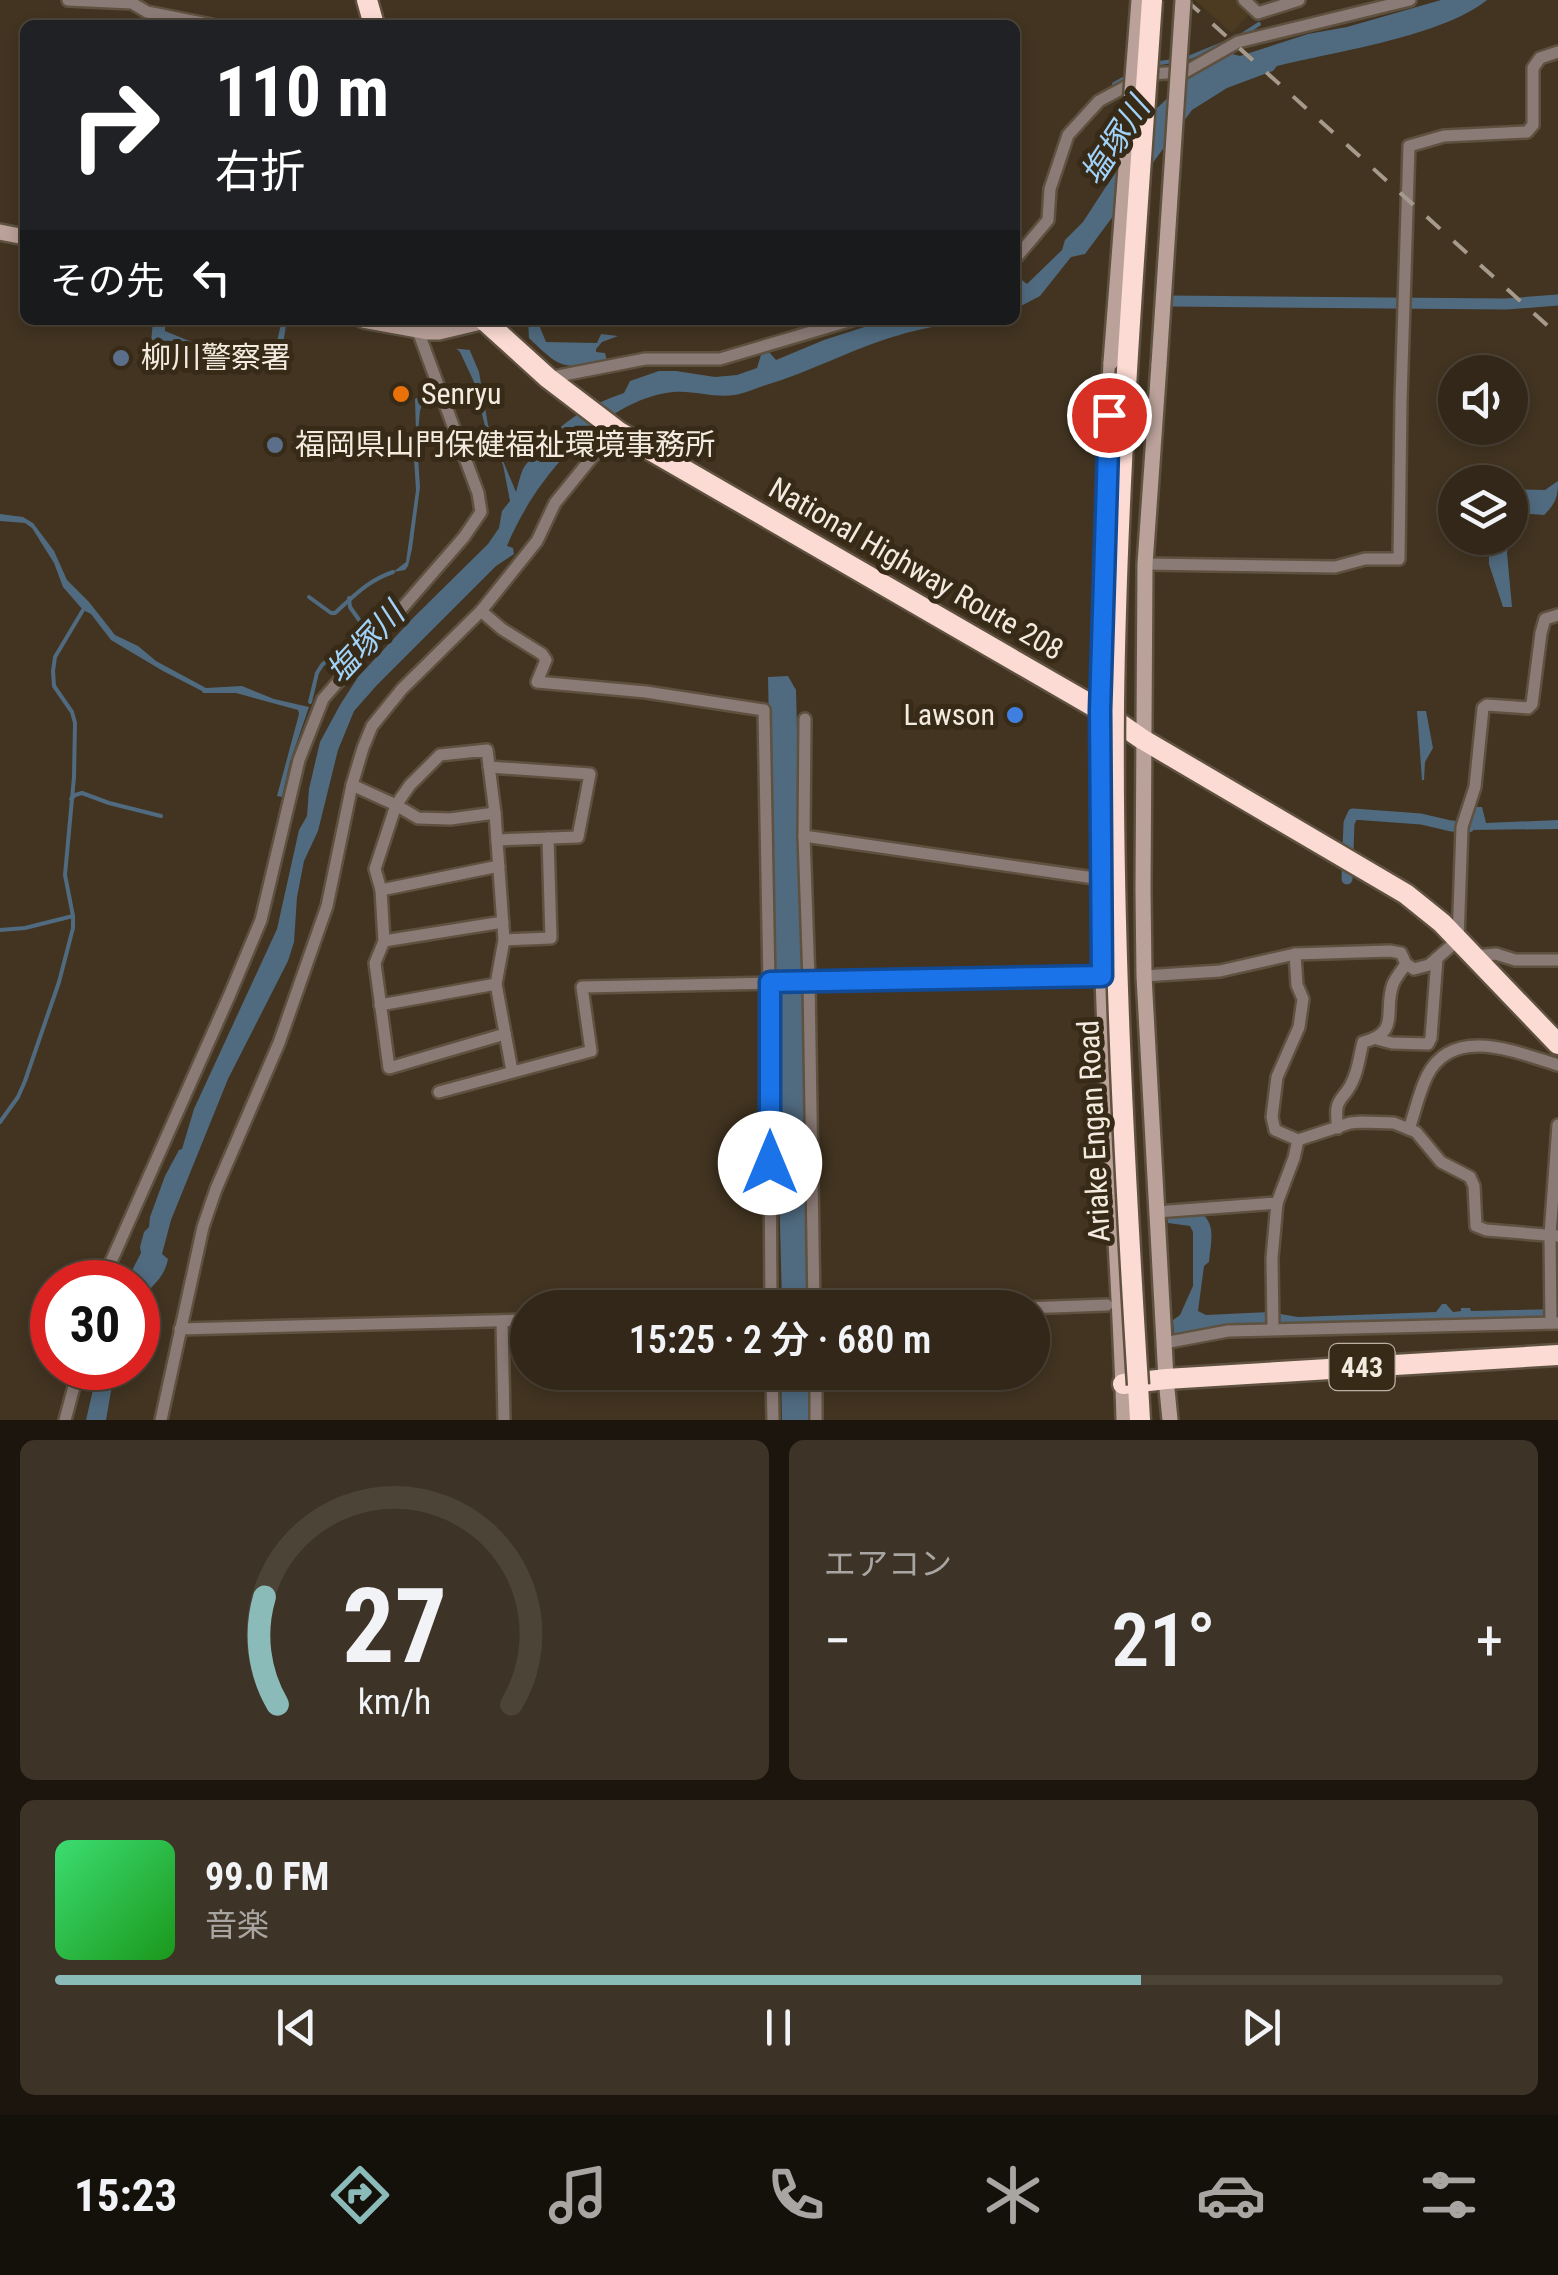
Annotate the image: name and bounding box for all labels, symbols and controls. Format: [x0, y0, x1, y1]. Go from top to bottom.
text: 110 m [215, 51, 389, 133]
icon: right [50, 60, 180, 190]
water label: 塩塚川 [1073, 88, 1159, 192]
text: 右折 [215, 145, 305, 198]
icon: left [184, 250, 239, 305]
text: その先 [50, 259, 164, 303]
place label: 柳川警察署 [141, 340, 291, 375]
marker: 柳川警察署 [110, 347, 132, 369]
map controls [1438, 355, 1528, 555]
button: sound [1438, 355, 1528, 445]
pin [1067, 373, 1152, 458]
place label: Senryu [421, 376, 502, 411]
marker: Senryu [390, 383, 412, 405]
icon: arrive [1082, 388, 1137, 443]
place label: 福岡県山門保健福祉環境事務所 [295, 427, 715, 462]
marker: 福岡県山門保健福祉環境事務所 [264, 434, 286, 456]
button: layers [1438, 465, 1528, 555]
street label: National Highway Route 208 [763, 470, 1070, 667]
water label: 塩塚川 [318, 593, 414, 691]
place label: Lawson [904, 697, 995, 732]
marker: Lawson [1004, 704, 1026, 726]
street label: Ariake Engan Road [1070, 1019, 1117, 1243]
position arrow [718, 1111, 822, 1215]
speed limit sign: 30 [30, 1260, 160, 1390]
text: 15:25 · 2 分 · 680 m [629, 1318, 931, 1362]
road number: 443 [1330, 1344, 1394, 1390]
text: エアコン [824, 1545, 952, 1583]
text: 27 [342, 1566, 447, 1687]
text: 21° [1111, 1596, 1216, 1684]
text: − [824, 1609, 852, 1673]
text: + [1476, 1609, 1503, 1673]
text: km/h [358, 1681, 431, 1723]
text: 99.0 FM [205, 1855, 329, 1899]
text: 音楽 [205, 1906, 269, 1944]
icon: previous [269, 2000, 324, 2055]
icon: pause [751, 2000, 806, 2055]
icon: next [1234, 2000, 1289, 2055]
icon: directions [325, 2160, 395, 2230]
icon: music [543, 2160, 613, 2230]
icon: phone [761, 2160, 831, 2230]
icon: climate [978, 2160, 1048, 2230]
icon: car [1196, 2160, 1266, 2230]
icon: filters [1414, 2160, 1484, 2230]
text: 15:23 [74, 2169, 177, 2222]

